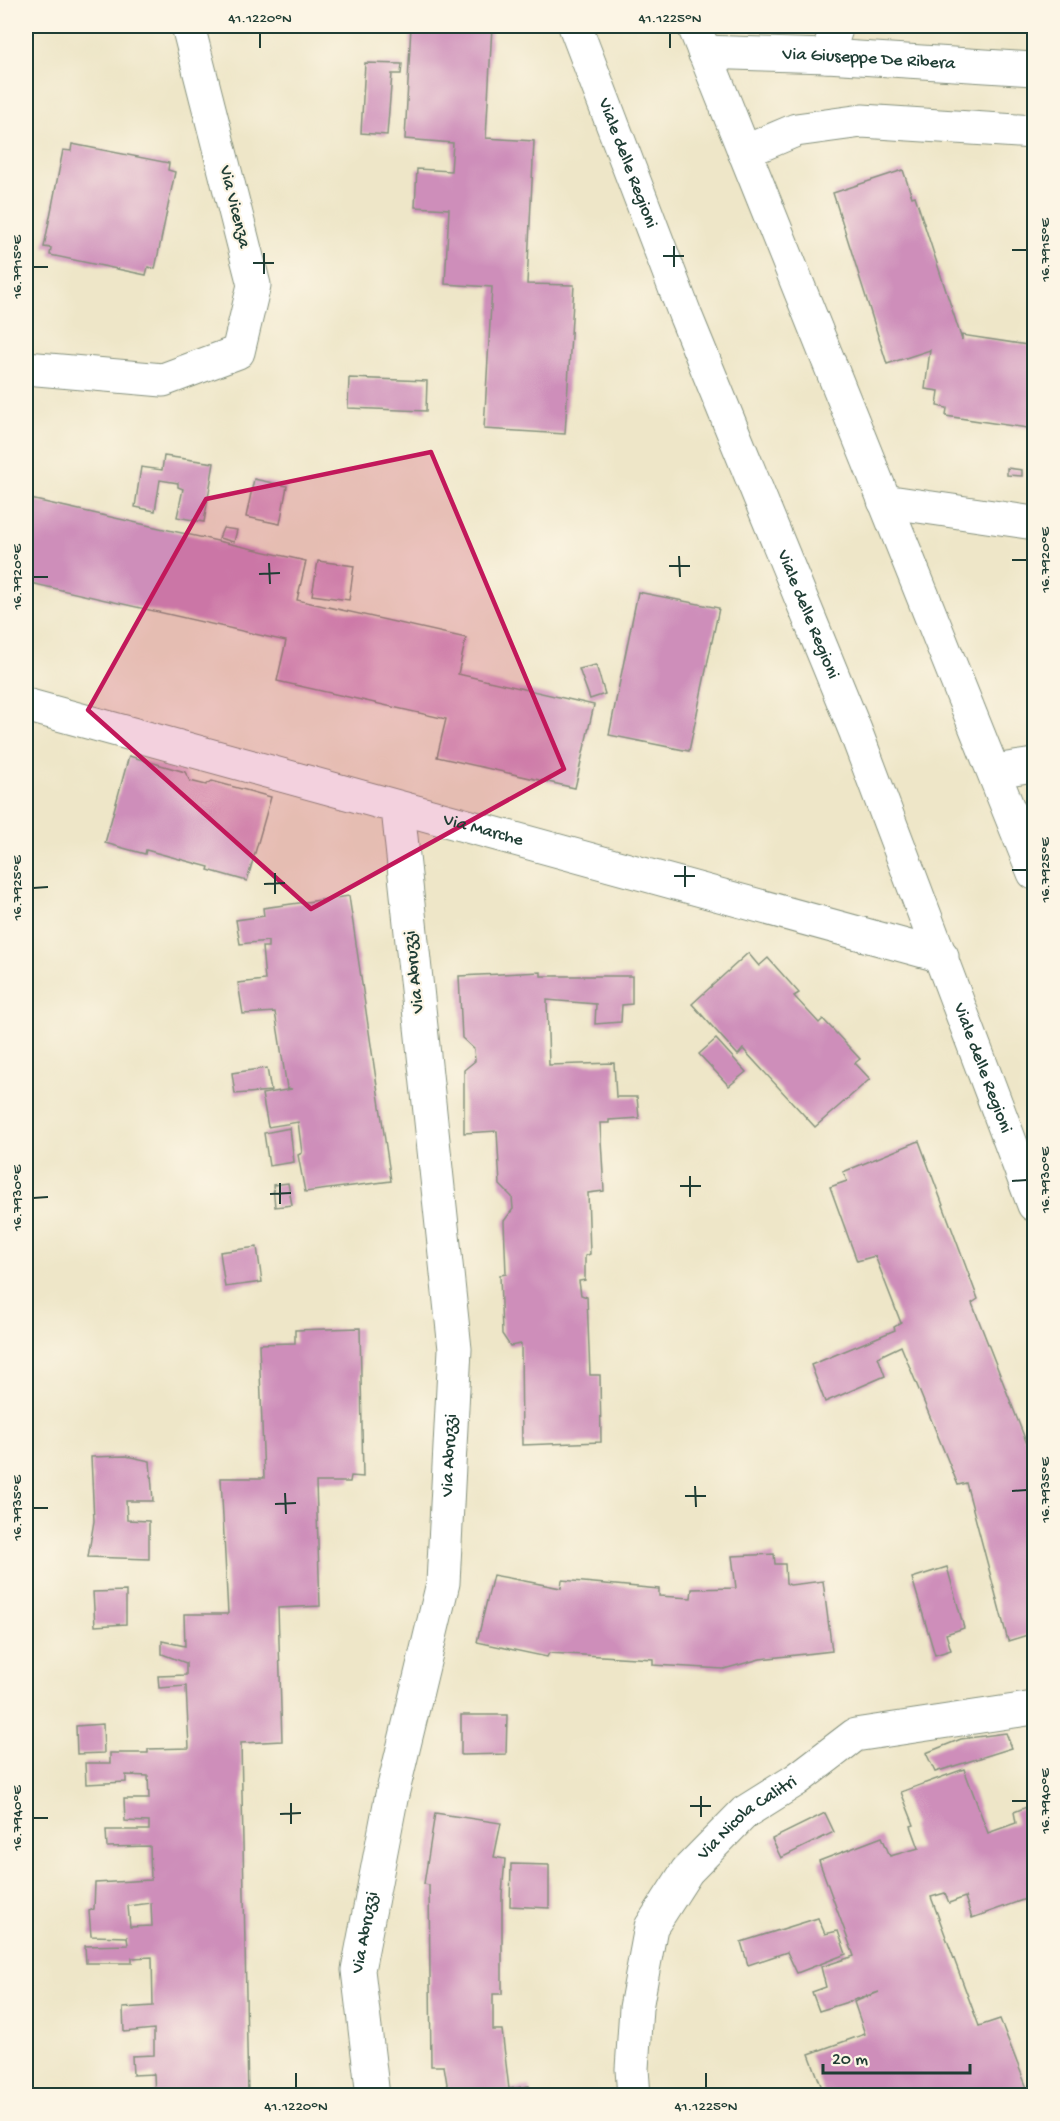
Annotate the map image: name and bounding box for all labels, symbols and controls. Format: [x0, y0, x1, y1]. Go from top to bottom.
text: 41.1220°N [228, 10, 292, 28]
text: 41.1225°N [638, 10, 702, 28]
street label: Via Giuseppe De Ribera [781, 44, 957, 75]
street label: Viale delle Regioni [593, 94, 662, 231]
street label: Via Vicenza [213, 163, 255, 251]
text: 16.7915°E [1037, 217, 1055, 283]
text: 16.7915°E [9, 234, 27, 300]
text: 16.7920°E [1037, 527, 1055, 594]
text: 16.7920°E [9, 544, 27, 611]
street label: Viale delle Regioni [772, 546, 844, 682]
street label: Via Marche [440, 809, 526, 851]
text: 16.7925°E [1037, 837, 1055, 904]
text: 16.7925°E [9, 855, 27, 922]
street label: Via Abruzzi [400, 930, 430, 1015]
street label: Viale delle Regioni [948, 999, 1017, 1136]
text: 16.7930°E [1037, 1146, 1055, 1214]
text: 16.7930°E [9, 1164, 27, 1232]
street label: Via Abruzzi [437, 1413, 462, 1498]
text: 16.7935°E [1037, 1457, 1055, 1524]
text: 16.7935°E [9, 1475, 27, 1542]
text: 16.7940°E [1037, 1768, 1055, 1835]
street label: Via Nicola Calitri [692, 1771, 801, 1865]
text: 16.7940°E [9, 1785, 27, 1852]
street label: Via Abruzzi [347, 1890, 383, 1976]
scale bar [823, 2037, 970, 2075]
text: 20 m [832, 2050, 868, 2071]
text: 41.1220°N [264, 2098, 328, 2116]
text: 41.1225°N [674, 2098, 738, 2116]

